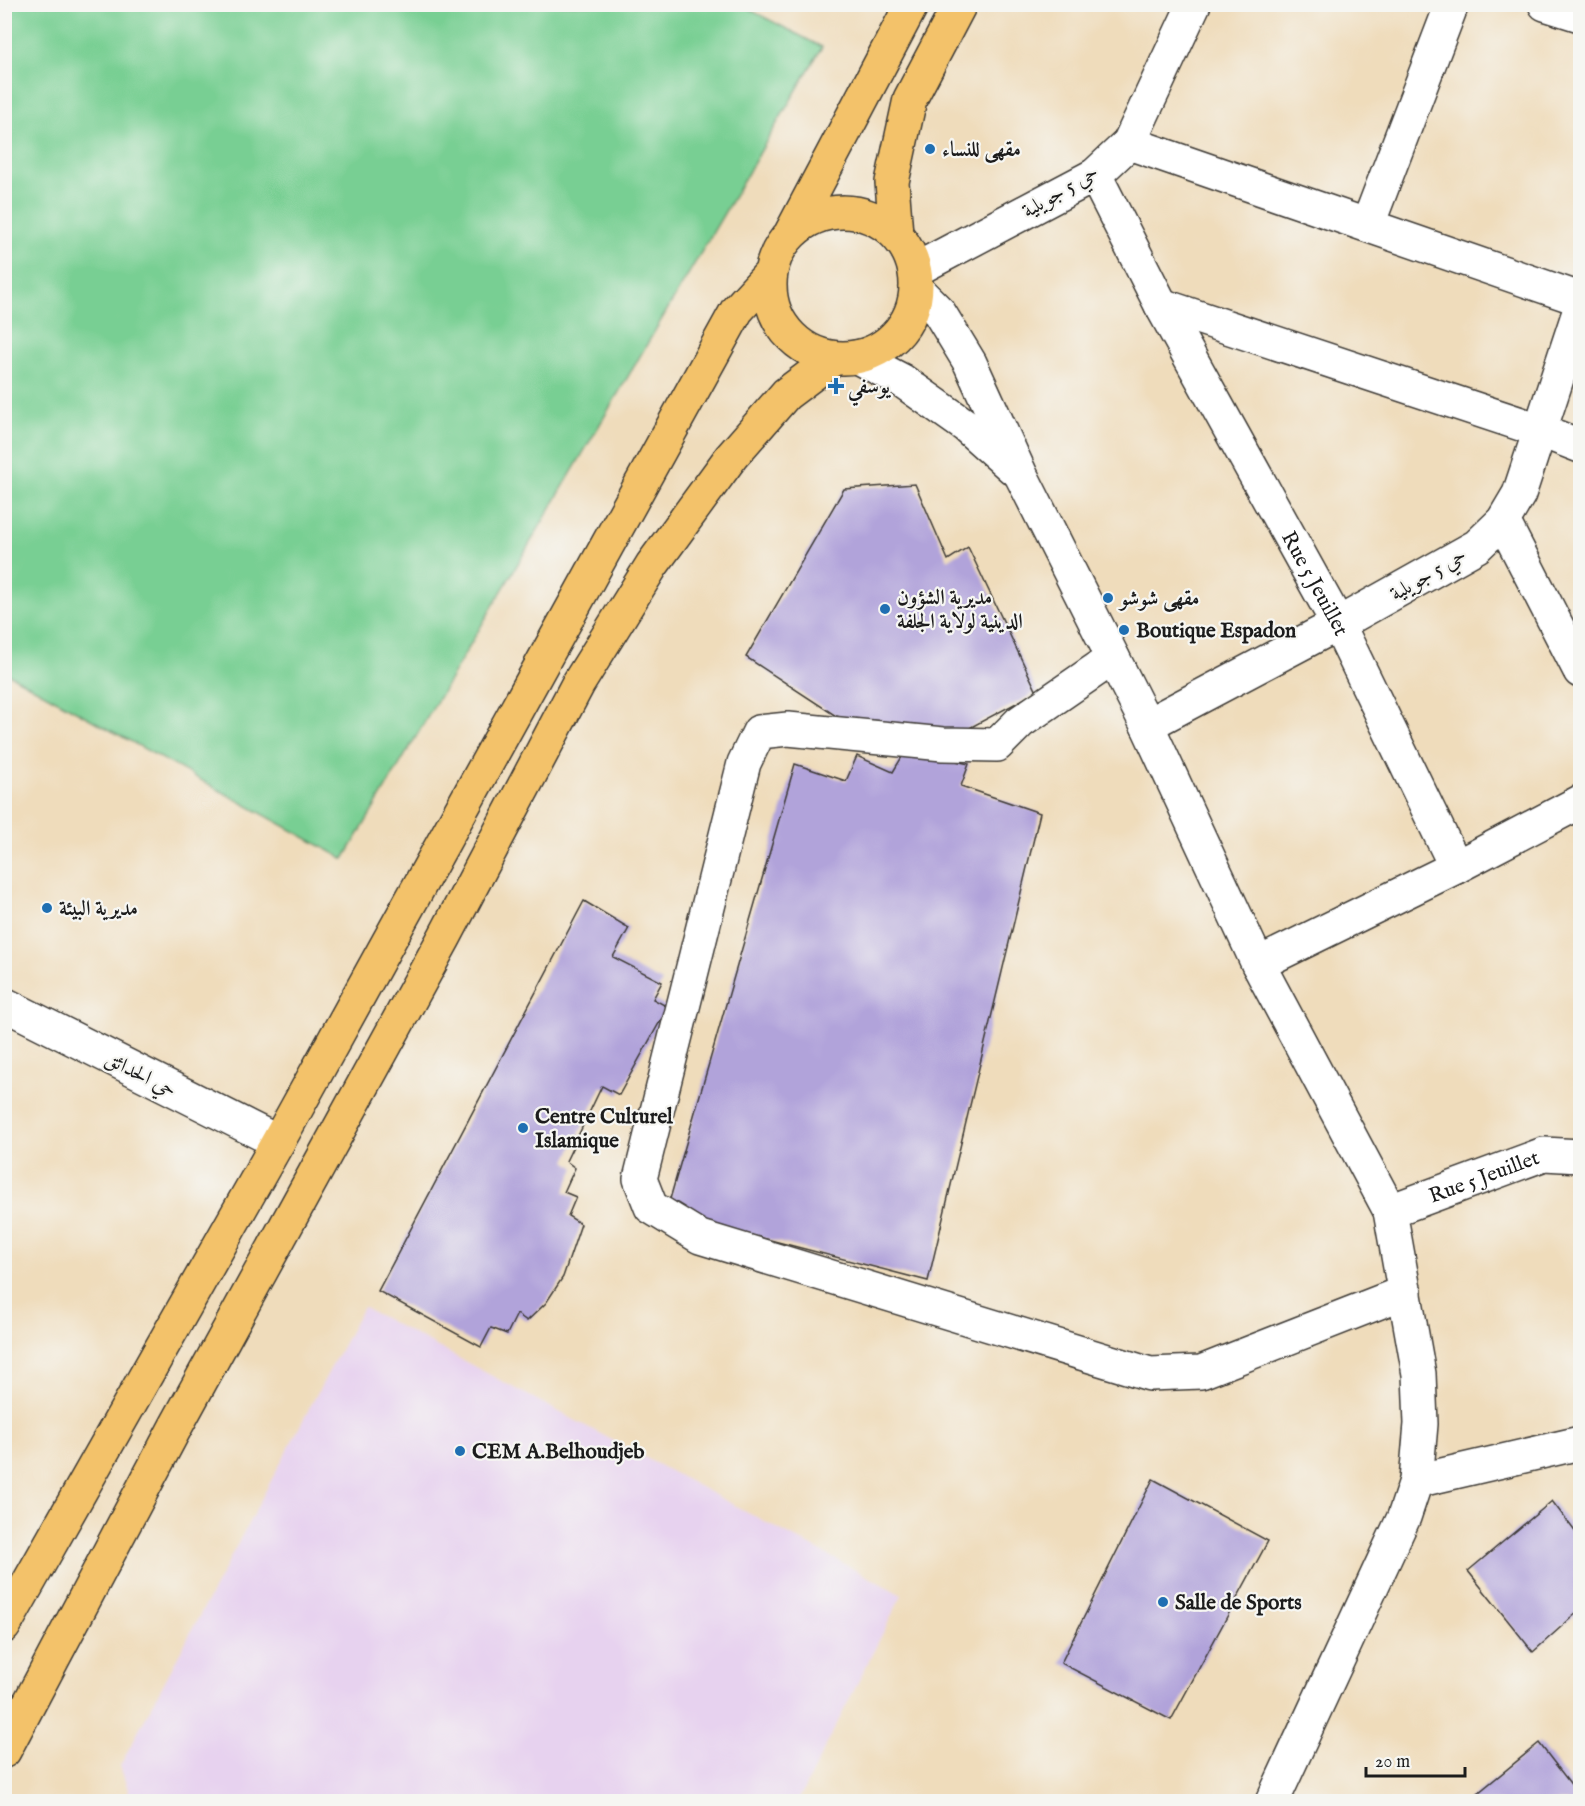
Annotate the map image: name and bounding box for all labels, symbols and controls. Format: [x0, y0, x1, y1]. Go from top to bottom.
place label: مقهى للنساء [942, 137, 1021, 164]
marker: مقهى للنساء [923, 142, 937, 156]
street label: حي 5 جويلية [1017, 159, 1105, 227]
place label: يوسفي [847, 374, 892, 407]
marker: يوسفي [829, 379, 843, 393]
street label: Rue 5 Jeuillet [1274, 527, 1354, 641]
street label: حي 5 جويلية [1385, 542, 1473, 610]
place label: مديرية الشؤون الدينية لولاية الجلفة [897, 585, 1023, 636]
place label: مقهى شوشو [1118, 586, 1200, 613]
marker: مقهى شوشو [1101, 591, 1115, 605]
marker: مديرية الشؤون الدينية لولاية الجلفة [878, 602, 892, 616]
place label: Boutique Espadon [1136, 618, 1296, 645]
marker: Boutique Espadon [1117, 623, 1131, 637]
place label: مديرية البيئة [59, 896, 138, 923]
marker: مديرية البيئة [40, 901, 54, 915]
street label: حي الحدائق [99, 1046, 181, 1107]
place label: Centre Culturel Islamique [535, 1104, 674, 1155]
marker: Centre Culturel Islamique [516, 1121, 530, 1135]
street label: Rue 5 Jeuillet [1425, 1145, 1543, 1210]
place label: CEM A.Belhoudjeb [472, 1439, 645, 1466]
marker: CEM A.Belhoudjeb [453, 1444, 467, 1458]
place label: Salle de Sports [1175, 1590, 1302, 1617]
marker: Salle de Sports [1156, 1595, 1170, 1609]
scale bar [1366, 1740, 1465, 1778]
text: 20 m [1375, 1751, 1410, 1774]

